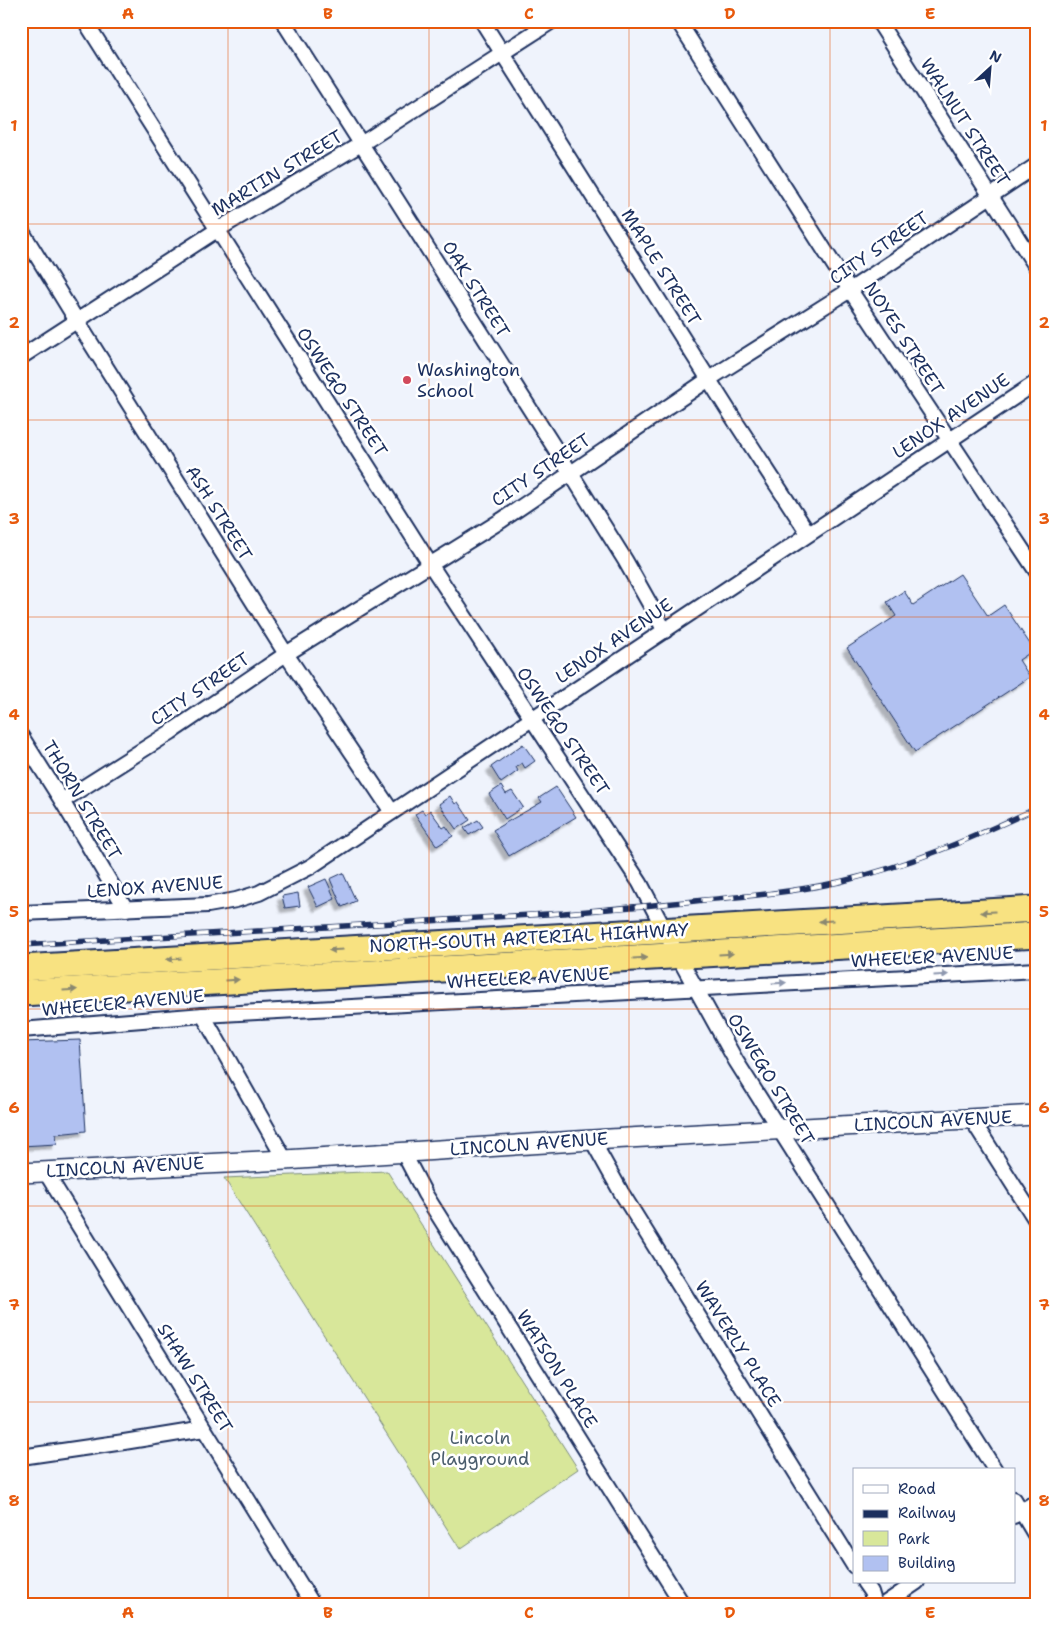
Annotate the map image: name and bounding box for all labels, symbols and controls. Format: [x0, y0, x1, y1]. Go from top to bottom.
text: A [122, 3, 134, 24]
text: B [323, 3, 333, 24]
text: C [524, 3, 534, 24]
text: D [724, 3, 736, 24]
text: E [925, 3, 935, 24]
north arrow [966, 42, 1016, 92]
street label: WALNUT STREET [916, 54, 1014, 190]
text: 1 [10, 115, 18, 136]
text: 1 [1040, 115, 1048, 136]
street label: MARTIN STREET [207, 124, 347, 222]
street label: MAPLE STREET [616, 204, 706, 330]
street label: CITY STREET [825, 206, 933, 290]
street label: OAK STREET [437, 236, 515, 342]
street label: NOYES STREET [859, 277, 949, 399]
text: 2 [8, 312, 20, 333]
text: 2 [1038, 312, 1050, 333]
street label: OSWEGO STREET [291, 323, 393, 461]
place label: Washington School [417, 358, 520, 403]
street label: LENOX AVENUE [888, 368, 1014, 464]
marker: Washington School [401, 374, 413, 386]
street label: CITY STREET [487, 428, 595, 512]
street label: ASH STREET [180, 461, 258, 565]
text: 3 [8, 508, 20, 529]
text: 3 [1038, 508, 1050, 529]
street label: LENOX AVENUE [551, 593, 677, 689]
street label: CITY STREET [146, 647, 254, 731]
street label: OSWEGO STREET [511, 662, 615, 800]
text: 4 [8, 704, 20, 725]
text: 4 [1038, 704, 1050, 725]
street label: THORN STREET [37, 736, 127, 864]
street label: LENOX AVENUE [86, 870, 224, 904]
text: 5 [9, 901, 19, 922]
text: 5 [1039, 901, 1049, 922]
one-way arrow [980, 908, 996, 916]
street label: NORTH-SOUTH ARTERIAL HIGHWAY [369, 918, 689, 958]
one-way arrow [818, 918, 834, 926]
street label: WHEELER AVENUE [850, 941, 1014, 973]
one-way arrow [328, 946, 344, 954]
one-way arrow [719, 949, 735, 957]
one-way arrow [632, 954, 648, 962]
one-way arrow [166, 956, 182, 964]
street label: WHEELER AVENUE [446, 962, 610, 994]
one-way arrow [933, 970, 949, 978]
one-way arrow [224, 976, 240, 984]
one-way arrow [771, 979, 787, 987]
street label: WHEELER AVENUE [41, 984, 205, 1022]
one-way arrow [62, 985, 78, 993]
street label: OSWEGO STREET [722, 1009, 820, 1149]
text: 6 [8, 1097, 20, 1118]
text: 6 [1038, 1097, 1050, 1118]
street label: LINCOLN AVENUE [853, 1105, 1013, 1137]
street label: LINCOLN AVENUE [449, 1126, 609, 1162]
street label: LINCOLN AVENUE [45, 1151, 205, 1183]
street label: WAVERLY PLACE [689, 1276, 787, 1412]
text: 7 [8, 1294, 20, 1315]
text: 7 [1038, 1294, 1050, 1315]
street label: WATSON PLACE [511, 1305, 603, 1433]
street label: SHAW STREET [152, 1319, 238, 1437]
park label: Lincoln Playground [431, 1426, 529, 1471]
legend [853, 1468, 1016, 1584]
text: Road [898, 1479, 936, 1499]
text: 8 [8, 1490, 20, 1511]
text: 8 [1038, 1490, 1050, 1511]
text: Railway [898, 1503, 956, 1523]
text: Park [898, 1529, 930, 1549]
text: Building [898, 1553, 955, 1573]
text: A [122, 1602, 134, 1623]
text: B [323, 1602, 333, 1623]
text: C [524, 1602, 534, 1623]
text: D [724, 1602, 736, 1623]
text: E [925, 1602, 935, 1623]

